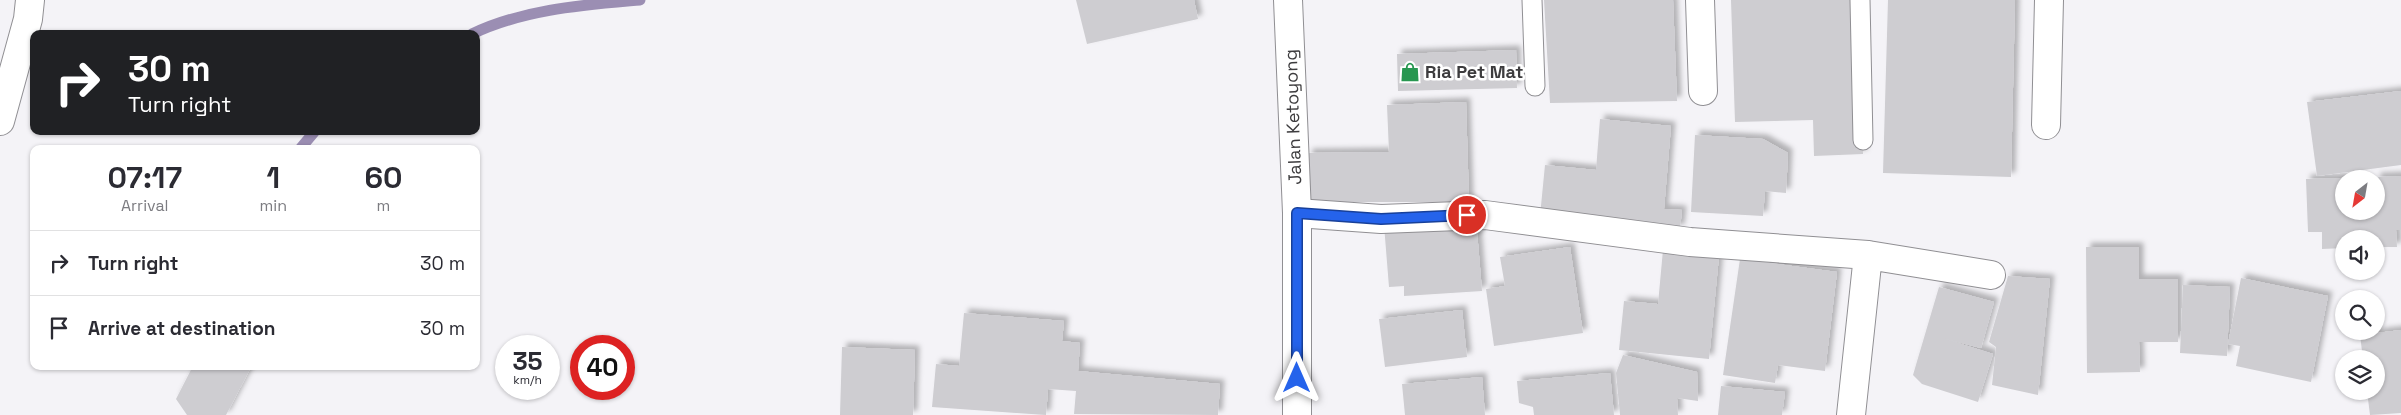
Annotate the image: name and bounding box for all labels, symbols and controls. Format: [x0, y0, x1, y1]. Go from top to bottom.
text: 30 m [128, 47, 211, 91]
street label: Jalan Ketoyong [1279, 49, 1306, 185]
icon: right [45, 50, 110, 115]
place label: Ria Pet Mat [1425, 60, 1524, 83]
shop icon: Ria Pet Mat [1399, 61, 1421, 83]
text: Turn right [128, 90, 231, 118]
text: 07:17 [107, 158, 182, 197]
text: 1 [267, 158, 280, 197]
text: 60 [365, 158, 402, 197]
north arrow [2335, 170, 2385, 220]
map controls [2335, 170, 2385, 400]
pin [1446, 194, 1488, 236]
text: Arrival [121, 195, 169, 216]
text: min [260, 195, 287, 216]
text: m [377, 195, 390, 216]
icon: arrive [1453, 201, 1481, 229]
button: sound [2335, 230, 2385, 280]
icon: right [45, 249, 73, 277]
text: Turn right [88, 251, 178, 276]
text: 30 m [420, 251, 465, 276]
button: search [2335, 290, 2385, 340]
icon: arrive [45, 314, 73, 342]
text: Arrive at destination [88, 316, 276, 341]
text: 30 m [420, 316, 465, 341]
speed limit sign: 40 [570, 335, 635, 400]
text: 35 [512, 345, 543, 377]
button: layers [2335, 350, 2385, 400]
position arrow [1270, 351, 1322, 403]
text: km/h [513, 372, 542, 388]

